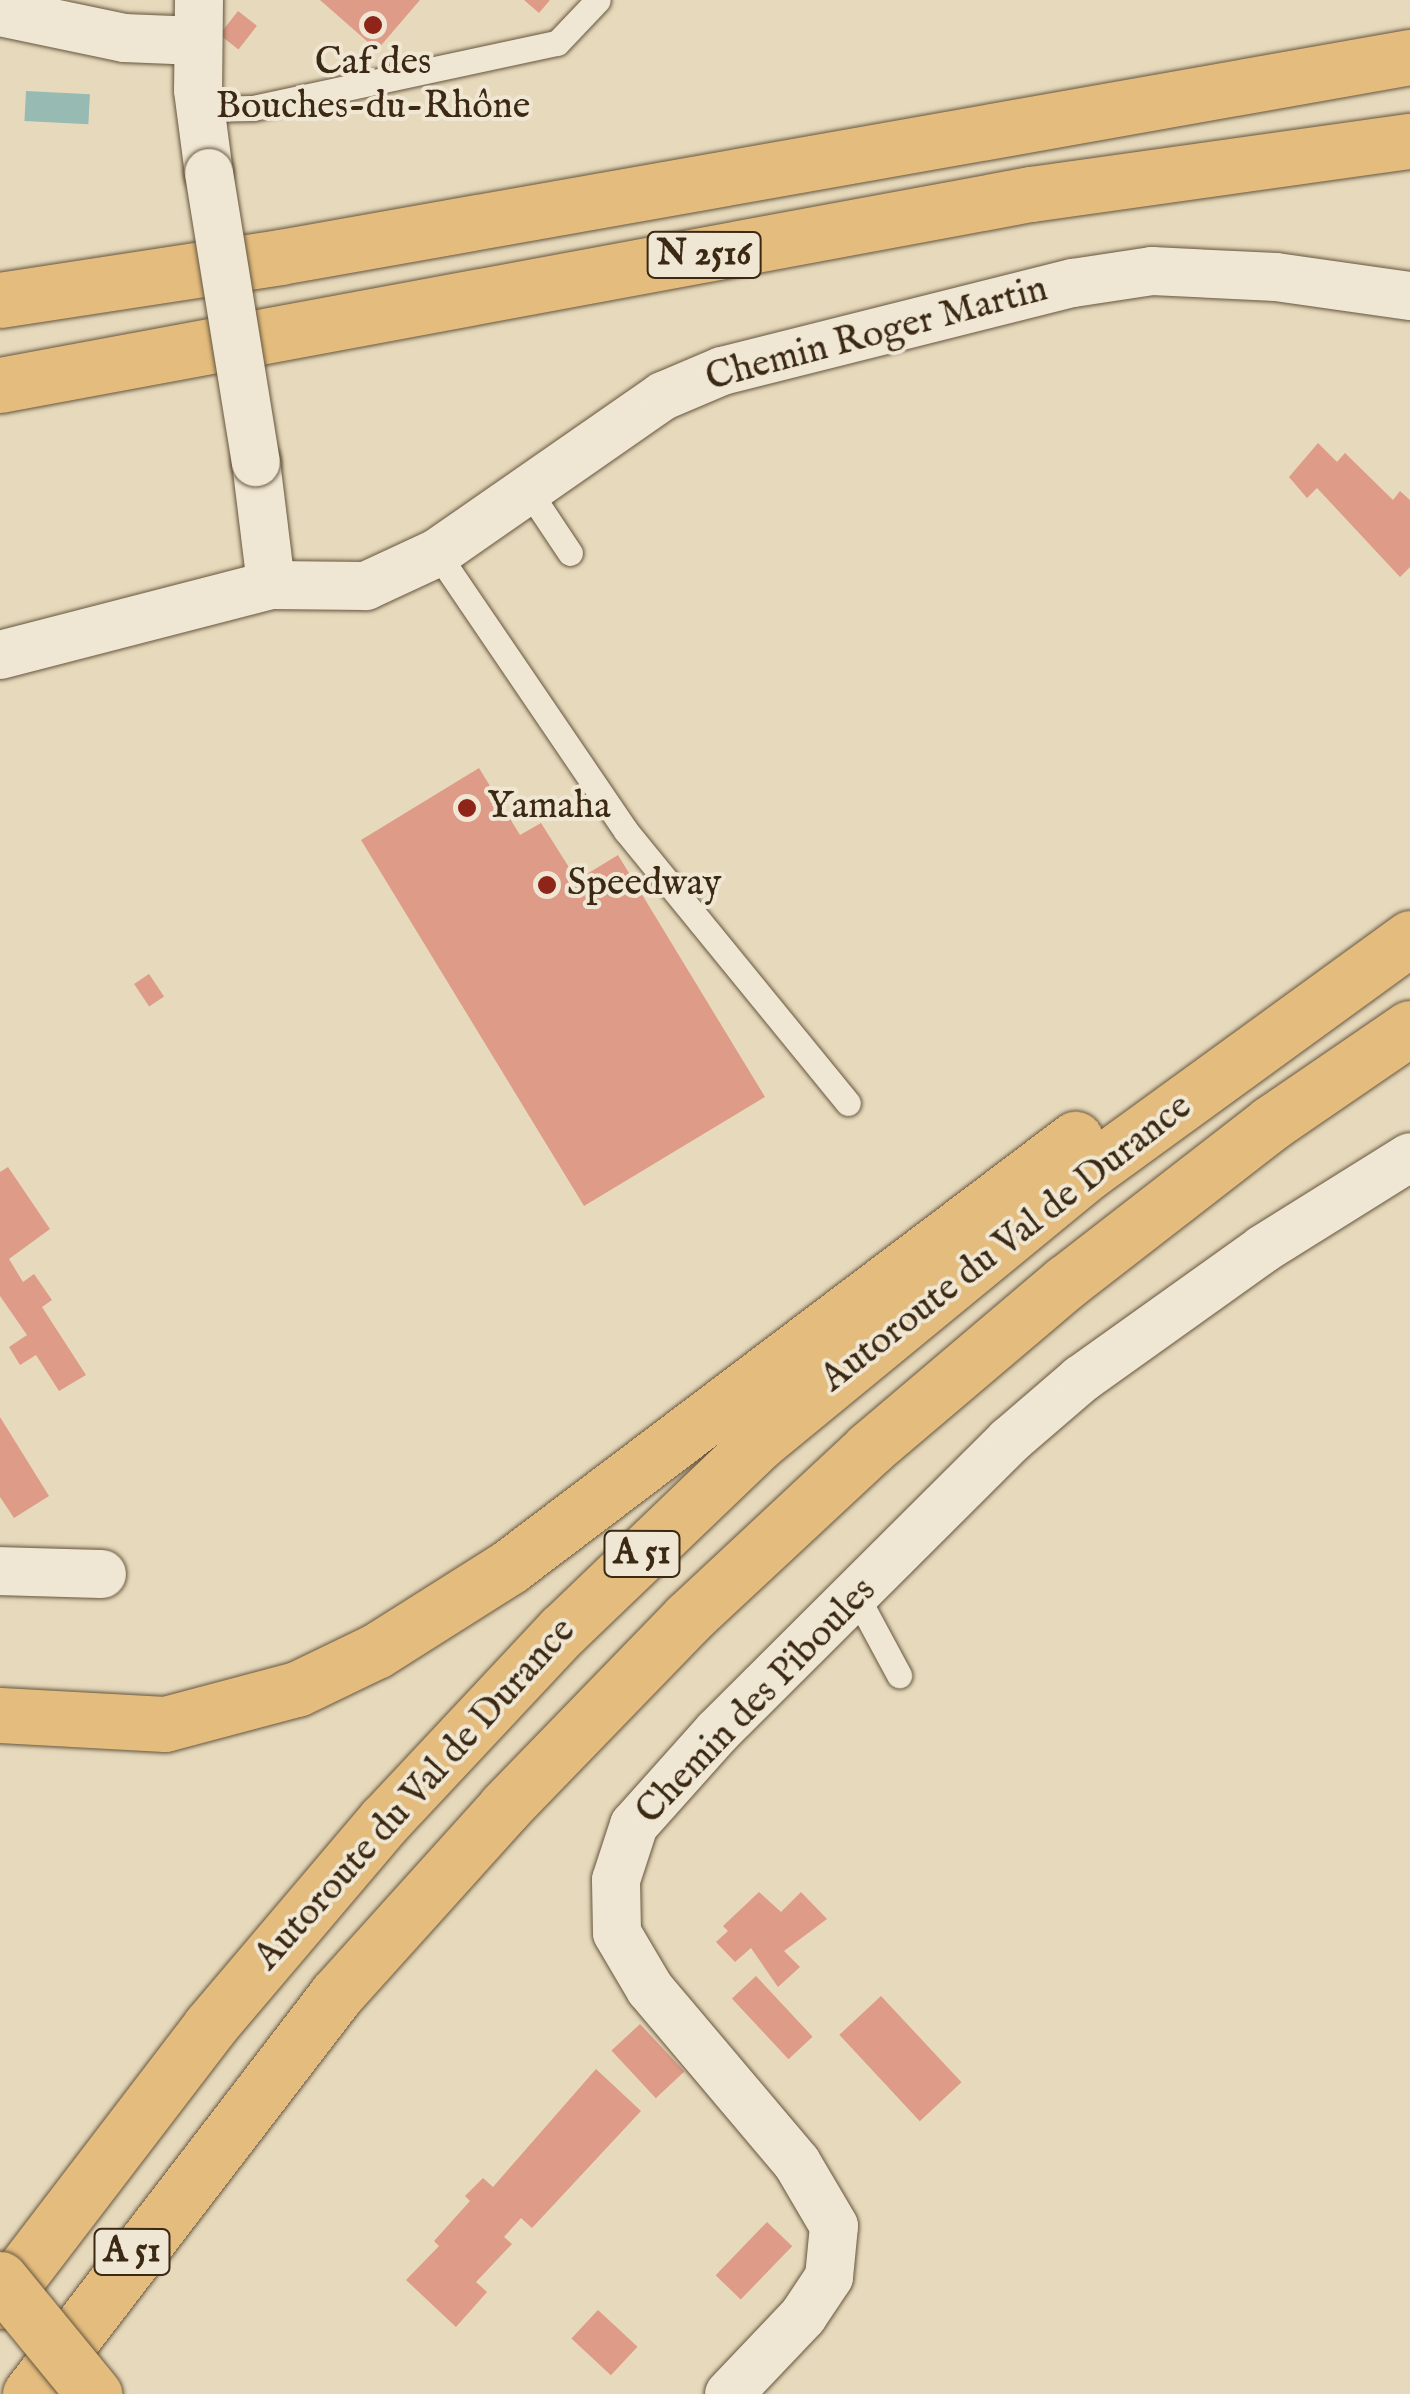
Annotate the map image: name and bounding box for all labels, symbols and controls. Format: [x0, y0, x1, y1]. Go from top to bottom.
marker: Caf des Bouches-du-Rhône [362, 14, 384, 36]
place label: Caf des Bouches-du-Rhône [216, 41, 530, 130]
road number: N 2516 [646, 225, 762, 285]
street label: Chemin Roger Martin [701, 267, 1053, 403]
place label: Yamaha [487, 785, 611, 831]
marker: Yamaha [456, 797, 478, 819]
place label: Speedway [567, 862, 722, 908]
marker: Speedway [536, 874, 558, 896]
street label: Autoroute du Val de Durance [813, 1085, 1201, 1403]
road number: A 51 [602, 1524, 682, 1584]
street label: Chemin des Piboules [628, 1569, 886, 1835]
street label: Autoroute du Val de Durance [246, 1610, 586, 1980]
road number: A 51 [92, 2222, 172, 2282]

